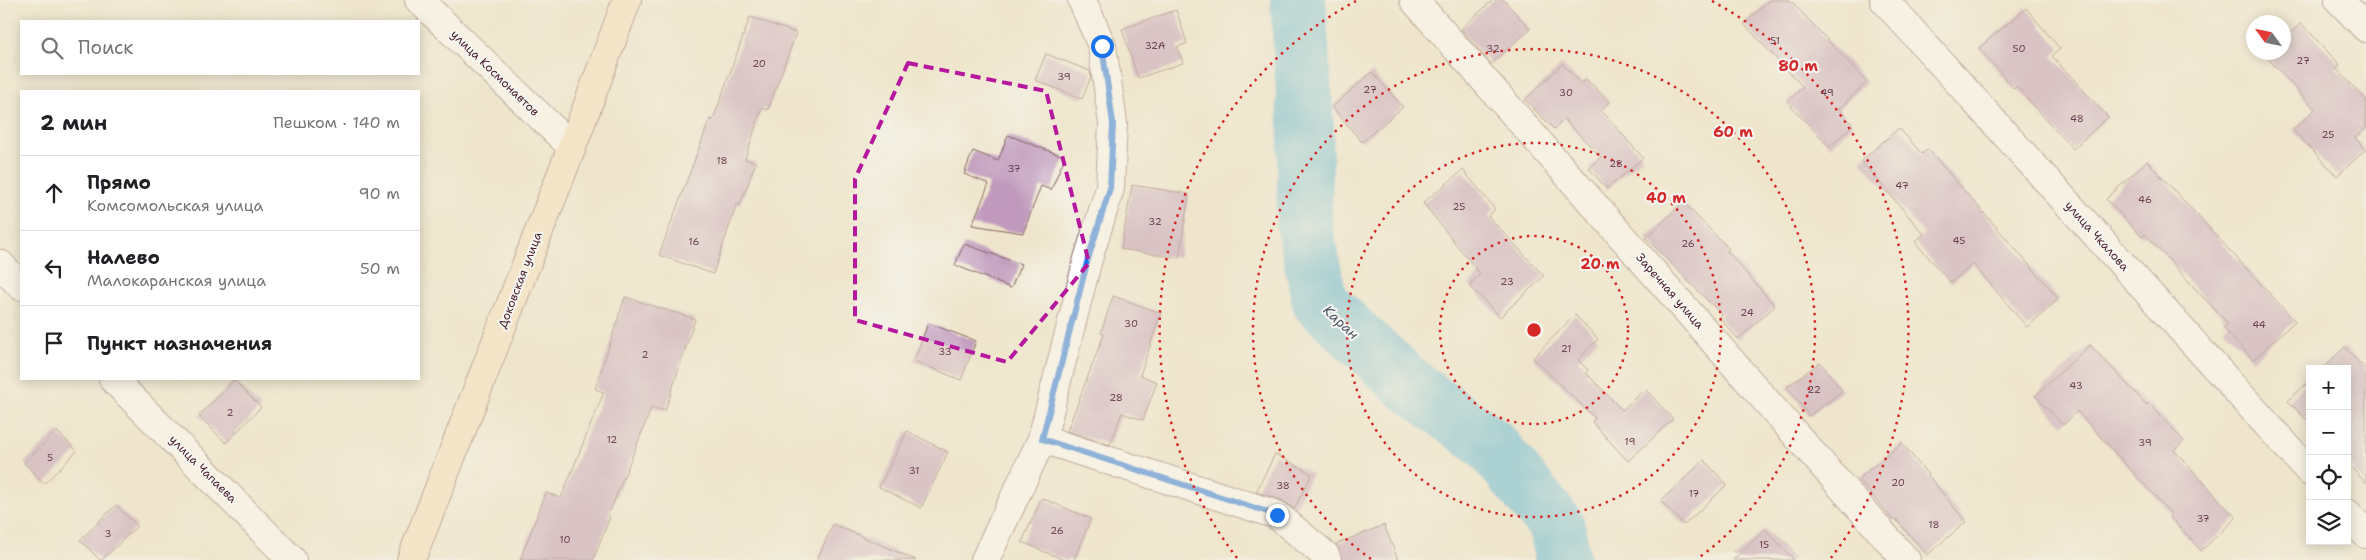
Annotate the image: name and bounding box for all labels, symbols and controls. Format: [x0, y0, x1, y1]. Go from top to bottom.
north arrow [2246, 15, 2291, 60]
search box [20, 20, 420, 75]
street label: улица Космонавтов [447, 26, 543, 120]
icon: search [38, 34, 66, 62]
house number: 51 [1770, 34, 1780, 47]
text: Поиск [78, 35, 133, 60]
route start [1091, 35, 1114, 58]
house number: 32А [1145, 39, 1165, 52]
house number: 32 [1486, 42, 1500, 55]
house number: 50 [2012, 42, 2026, 55]
house number: 27 [2296, 54, 2310, 67]
text: 80 m [1778, 56, 1818, 76]
house number: 20 [752, 57, 766, 70]
house number: 39 [1057, 70, 1071, 83]
house number: 27 [1363, 83, 1377, 96]
house number: 30 [1559, 86, 1573, 99]
house number: 49 [1820, 86, 1834, 99]
text: 2 мин [40, 109, 107, 137]
text: Пешком · 140 m [273, 112, 400, 133]
house number: 48 [2070, 112, 2084, 125]
text: 60 m [1713, 122, 1753, 142]
house number: 25 [2322, 128, 2334, 141]
house number: 18 [716, 154, 728, 167]
house number: 28 [1609, 157, 1623, 170]
house number: 37 [1007, 162, 1021, 175]
text: Прямо [87, 170, 151, 195]
icon: ahead [40, 179, 68, 207]
house number: 47 [1895, 179, 1909, 192]
text: 90 m [359, 183, 400, 204]
text: 40 m [1646, 188, 1686, 208]
house number: 46 [2138, 193, 2152, 206]
text: Комсомольская улица [87, 195, 263, 216]
street label: улица Чкалова [2061, 198, 2133, 275]
house number: 25 [1453, 200, 1465, 213]
house number: 32 [1148, 215, 1162, 228]
street label: Доковская улица [494, 229, 546, 331]
house number: 45 [1953, 234, 1965, 247]
house number: 16 [689, 235, 699, 248]
house number: 26 [1681, 237, 1695, 250]
text: Налево [87, 245, 160, 270]
street label: Заречная улица [1633, 250, 1708, 333]
icon: left [40, 254, 68, 282]
text: 20 m [1580, 254, 1620, 274]
text: 50 m [360, 258, 400, 279]
text: Малокаранская улица [87, 270, 266, 291]
house number: 23 [1500, 275, 1514, 288]
water label: Каран [1319, 301, 1363, 343]
house number: 24 [1740, 306, 1754, 319]
house number: 30 [1124, 317, 1138, 330]
house number: 44 [2252, 318, 2266, 331]
centre of rings [1525, 321, 1543, 339]
icon: arrive [40, 329, 68, 357]
text: Пункт назначения [87, 331, 272, 356]
house number: 21 [1561, 342, 1571, 355]
house number: 33 [938, 345, 952, 358]
house number: 2 [642, 348, 649, 361]
map controls [2306, 365, 2351, 545]
button: + [2306, 365, 2351, 410]
house number: 43 [2069, 379, 2083, 392]
house number: 22 [1807, 383, 1821, 396]
house number: 28 [1109, 391, 1123, 404]
house number: 2 [227, 406, 234, 419]
button: − [2306, 410, 2351, 455]
street label: улица Чапаева [166, 432, 241, 507]
house number: 12 [607, 433, 617, 446]
house number: 19 [1625, 435, 1635, 448]
house number: 39 [2138, 436, 2152, 449]
house number: 5 [47, 451, 53, 464]
button: locate [2306, 455, 2351, 500]
house number: 31 [909, 464, 919, 477]
house number: 20 [1891, 476, 1905, 489]
house number: 38 [1276, 479, 1290, 492]
house number: 17 [1689, 487, 1699, 500]
button: layers [2306, 500, 2351, 545]
route end [1266, 504, 1289, 527]
house number: 37 [2196, 512, 2210, 525]
house number: 18 [1928, 518, 1940, 531]
house number: 26 [1050, 524, 1064, 537]
house number: 3 [105, 527, 112, 540]
house number: 10 [560, 533, 570, 546]
house number: 15 [1759, 538, 1769, 551]

